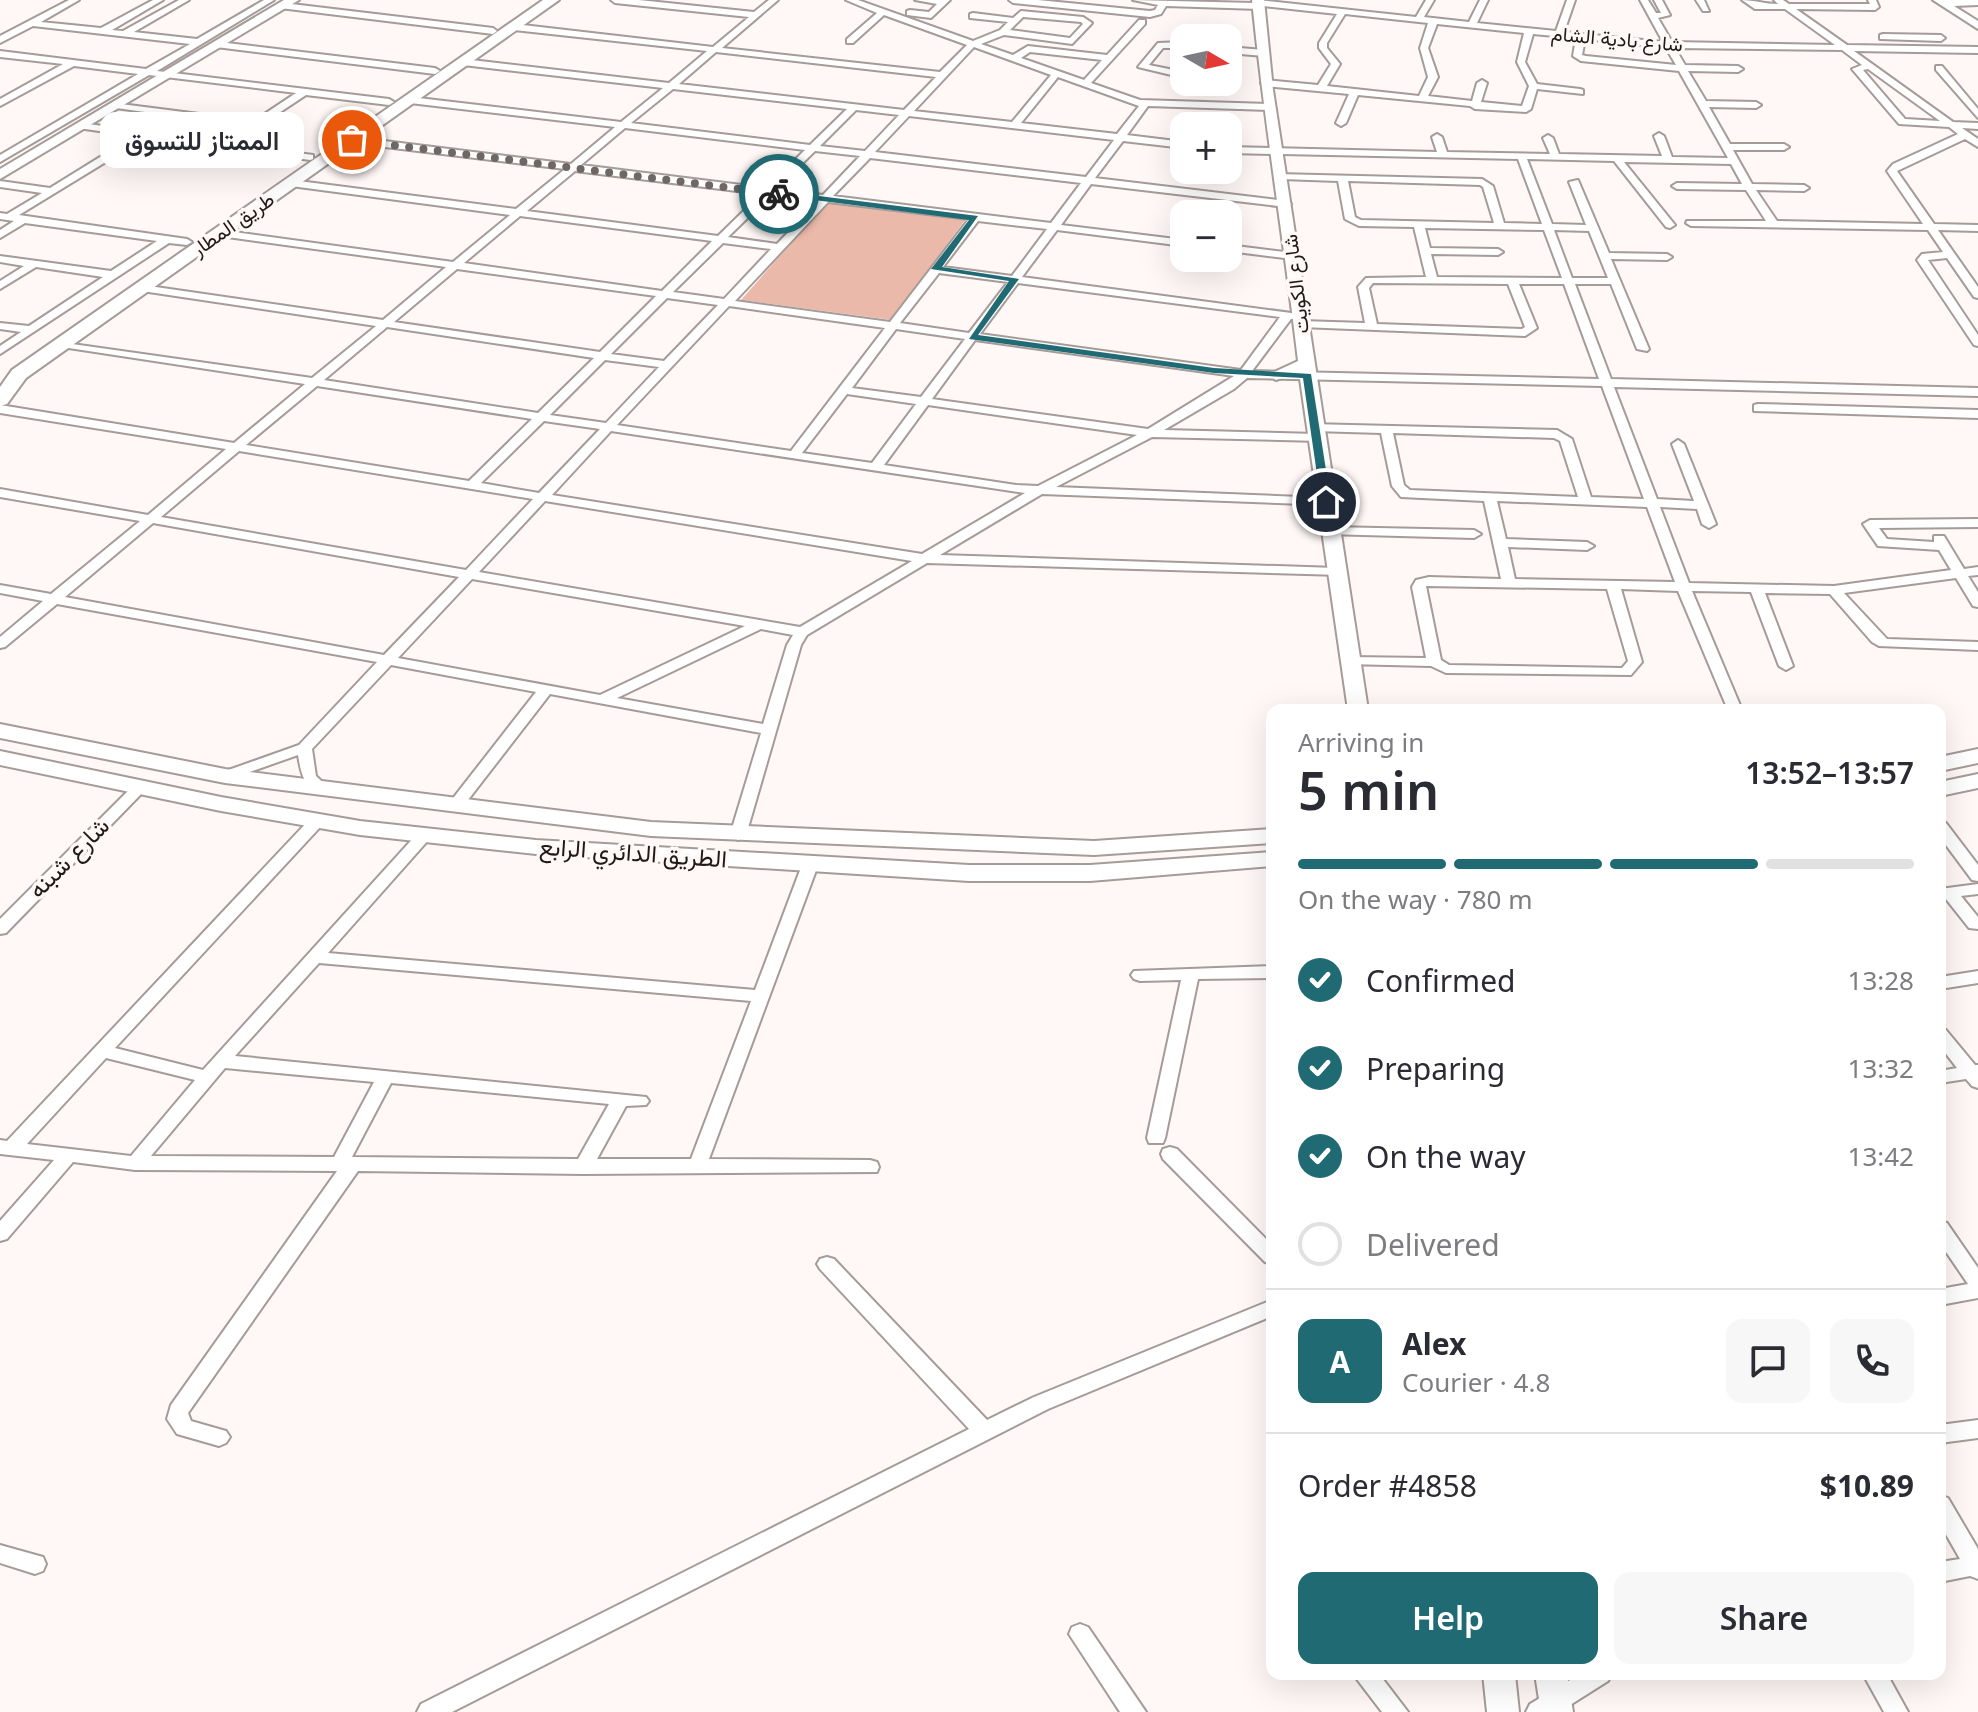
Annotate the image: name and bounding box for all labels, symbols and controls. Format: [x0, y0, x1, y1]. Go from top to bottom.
street label: شارع بادية الشام [1550, 19, 1684, 59]
north arrow [1170, 24, 1242, 96]
map controls [1170, 24, 1242, 272]
pin [318, 106, 386, 174]
callout: الممتاز للتسوق [100, 112, 304, 168]
button: + [1170, 112, 1242, 184]
icon: bag [330, 118, 374, 162]
text: الممتاز للتسوق [125, 122, 279, 158]
courier [739, 154, 819, 234]
icon: bike [757, 172, 801, 216]
street label: طريق المطار [185, 185, 279, 262]
button: − [1170, 200, 1242, 272]
street label: شارع الكويت [1276, 233, 1316, 335]
pin [1292, 468, 1360, 536]
icon: home [1304, 480, 1348, 524]
text: Arriving in [1298, 724, 1424, 760]
text: 13:52–13:57 [1745, 752, 1914, 793]
text: 5 min [1298, 754, 1439, 825]
street label: شارع شبنه [20, 809, 116, 905]
street label: الطريق الدائري الرابع [538, 828, 728, 879]
text: On the way · 780 m [1298, 881, 1532, 917]
icon: check [1298, 958, 1342, 1002]
text: Confirmed [1366, 960, 1516, 1001]
text: 13:28 [1848, 962, 1914, 998]
icon: check [1298, 1046, 1342, 1090]
text: Preparing [1366, 1048, 1505, 1089]
text: 13:32 [1848, 1050, 1914, 1086]
icon: check [1298, 1134, 1342, 1178]
text: On the way [1366, 1136, 1526, 1177]
text: 13:42 [1848, 1138, 1914, 1174]
text: Delivered [1366, 1224, 1500, 1265]
button: chat [1726, 1319, 1810, 1403]
button: phone [1830, 1319, 1914, 1403]
text: Alex [1402, 1323, 1466, 1364]
text: A [1330, 1341, 1350, 1382]
text: Courier · 4.8 [1402, 1364, 1550, 1400]
text: Order #4858 [1298, 1465, 1477, 1506]
text: $10.89 [1820, 1465, 1914, 1506]
button: Help [1298, 1572, 1598, 1664]
button: Share [1614, 1572, 1914, 1664]

